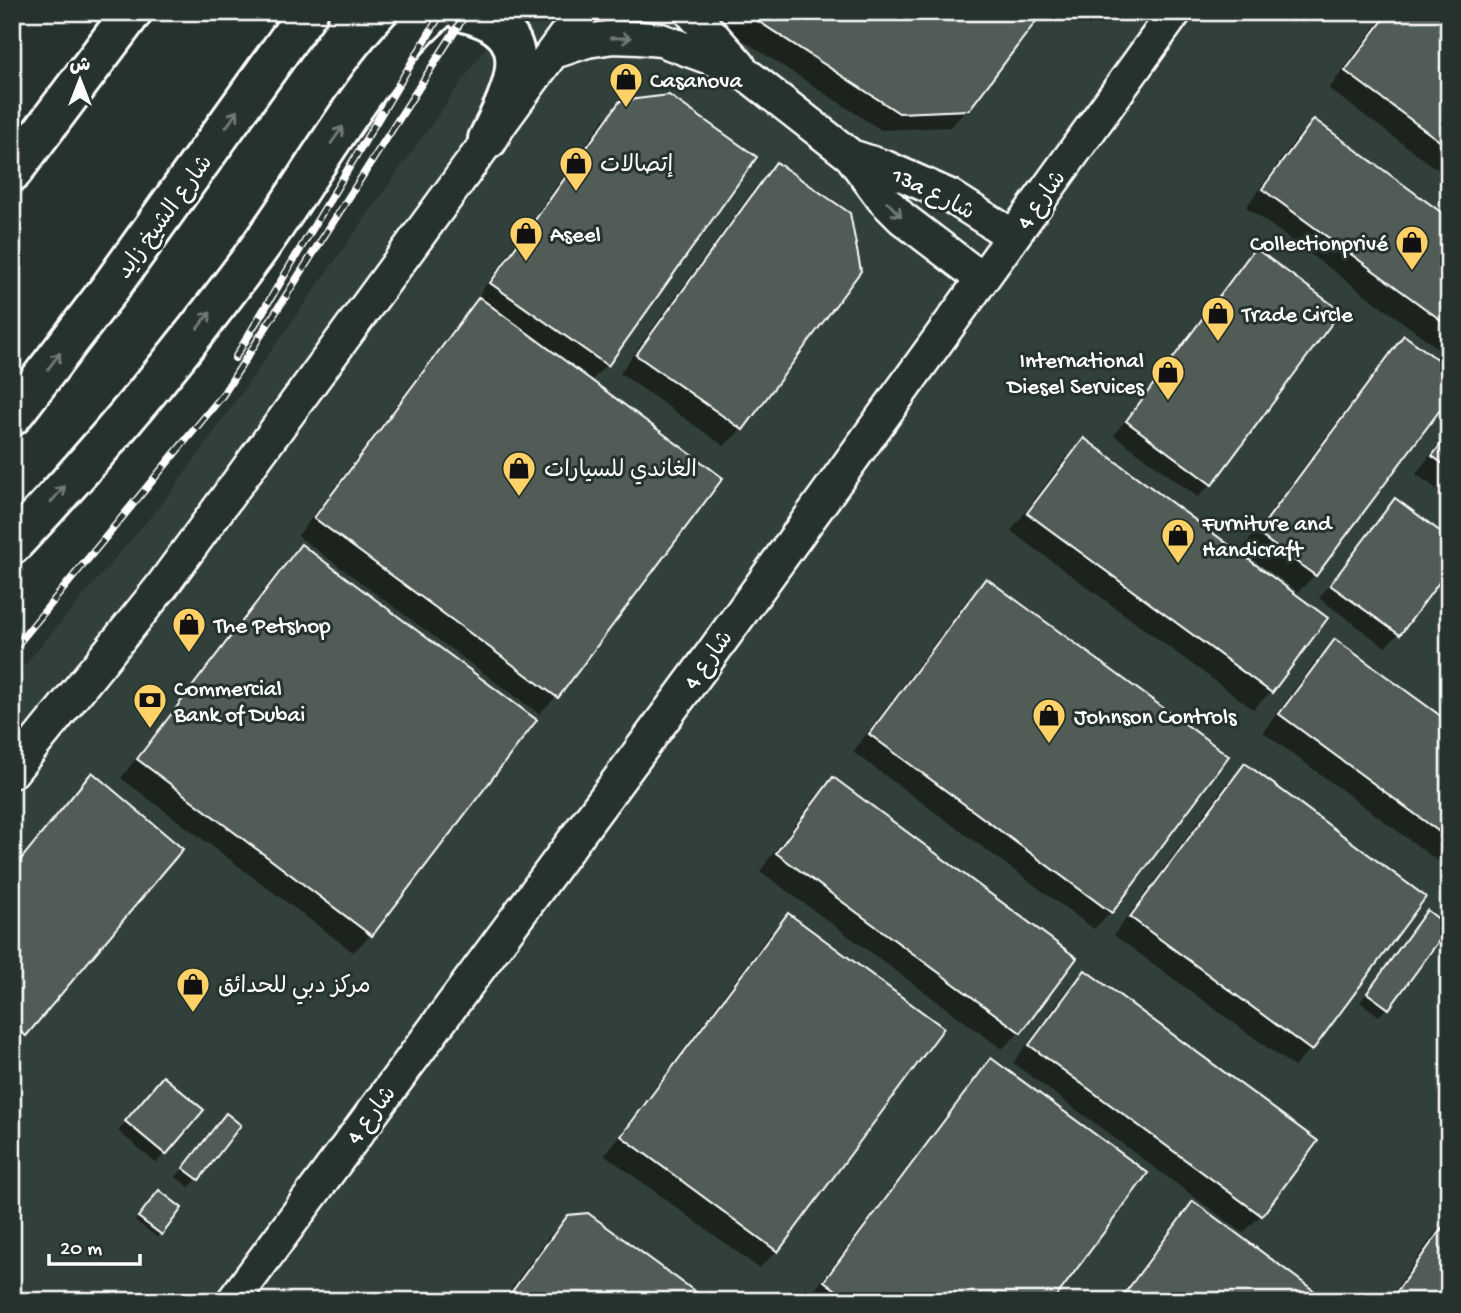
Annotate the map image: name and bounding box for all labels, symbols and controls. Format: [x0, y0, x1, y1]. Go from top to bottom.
one-way arrow [609, 31, 632, 45]
north arrow [46, 46, 116, 116]
text: ش [70, 55, 91, 78]
shop icon: Casanova [607, 60, 645, 109]
place label: Casanova [650, 69, 743, 96]
one-way arrow [225, 110, 240, 129]
one-way arrow [330, 126, 344, 145]
shop icon: إتصالات [557, 144, 595, 193]
street label: شارع الشيخ زايد [112, 151, 220, 285]
place label: إتصالات [600, 153, 674, 180]
street label: 13a شارع [886, 162, 978, 227]
street label: شارع 4 [1012, 166, 1073, 236]
one-way arrow [885, 200, 902, 217]
shop icon: Aseel [507, 214, 545, 263]
place label: Aseel [550, 223, 601, 250]
shop icon: Collectionprivé [1393, 223, 1431, 272]
place label: Collectionprivé [1250, 232, 1389, 259]
shop icon: Trade Circle [1199, 294, 1237, 343]
place label: Trade Circle [1240, 303, 1354, 330]
one-way arrow [196, 311, 211, 329]
place label: International Diesel Services [1005, 349, 1145, 402]
one-way arrow [46, 353, 61, 371]
shop icon: International Diesel Services [1149, 353, 1187, 402]
shop icon: الغاندي للسيارات [500, 449, 538, 498]
place label: الغاندي للسيارات [544, 458, 697, 485]
one-way arrow [50, 485, 66, 503]
place label: Furniture and Handicraft [1201, 512, 1333, 565]
shop icon: Furniture and Handicraft [1159, 516, 1197, 565]
shop icon: The Petshop [170, 605, 208, 654]
place label: The Petshop [212, 614, 331, 641]
street label: شارع 4 [679, 626, 740, 696]
place label: Commercial Bank of Dubai [173, 677, 305, 730]
bank icon: Commercial Bank of Dubai [131, 681, 169, 730]
shop icon: Johnson Controls [1030, 696, 1068, 745]
place label: Johnson Controls [1074, 705, 1237, 732]
shop icon: مركز دبي للحدائق [174, 965, 212, 1014]
place label: مركز دبي للحدائق [218, 974, 371, 1005]
street label: شارع 4 [342, 1082, 403, 1151]
scale bar [49, 1222, 140, 1266]
text: 20 m [60, 1238, 102, 1263]

